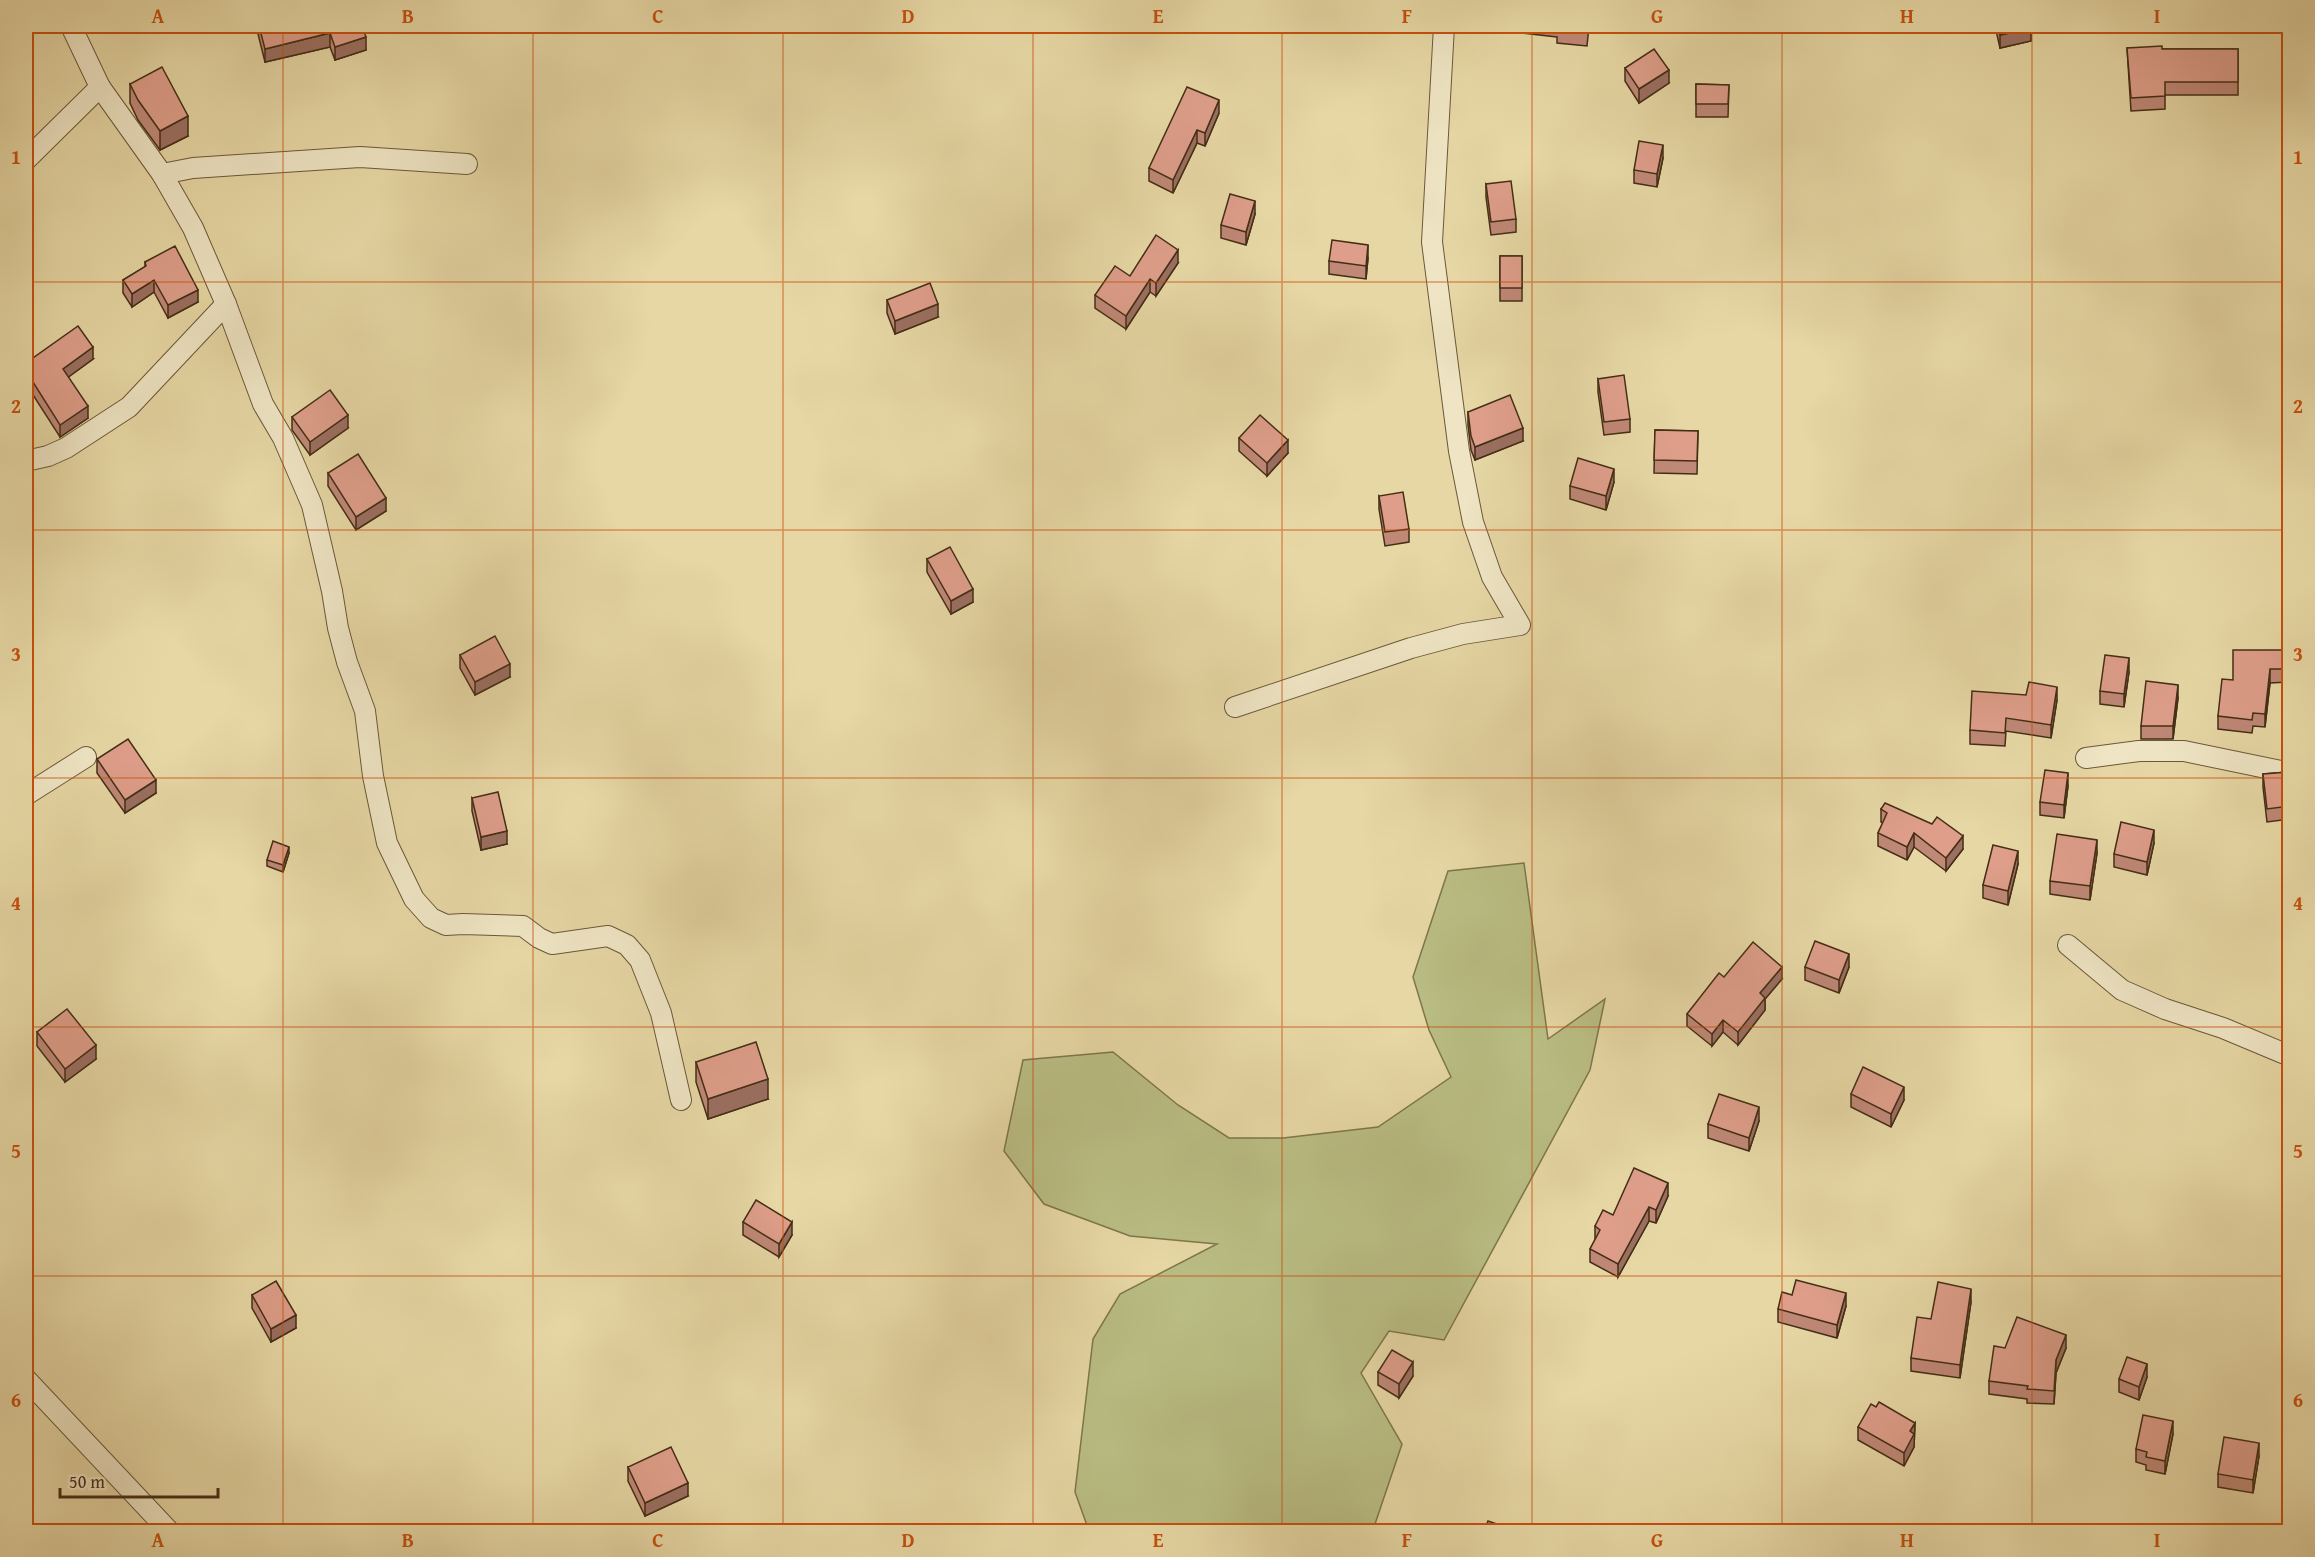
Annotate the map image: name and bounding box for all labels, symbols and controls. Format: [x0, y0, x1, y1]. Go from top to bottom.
text: A [152, 1, 165, 30]
text: B [402, 1, 414, 30]
text: C [652, 1, 664, 30]
text: D [901, 1, 915, 30]
text: E [1153, 1, 1164, 30]
text: F [1402, 1, 1412, 30]
text: G [1651, 1, 1663, 30]
text: H [1900, 1, 1914, 30]
text: I [2154, 1, 2160, 30]
text: 1 [11, 142, 21, 171]
text: 1 [2293, 142, 2303, 171]
text: 2 [11, 391, 21, 420]
text: 2 [2293, 391, 2303, 420]
text: 3 [11, 639, 21, 668]
text: 3 [2293, 639, 2303, 668]
text: 4 [11, 888, 21, 917]
text: 4 [2293, 888, 2303, 917]
text: 5 [11, 1136, 21, 1165]
text: 5 [2293, 1136, 2303, 1165]
text: 6 [11, 1385, 21, 1414]
text: 6 [2293, 1385, 2303, 1414]
scale bar [60, 1461, 218, 1499]
text: 50 m [69, 1468, 105, 1495]
text: A [152, 1525, 165, 1554]
text: B [402, 1525, 414, 1554]
text: C [652, 1525, 664, 1554]
text: D [901, 1525, 915, 1554]
text: E [1153, 1525, 1164, 1554]
text: F [1402, 1525, 1412, 1554]
text: G [1651, 1525, 1663, 1554]
text: H [1900, 1525, 1914, 1554]
text: I [2154, 1525, 2160, 1554]

